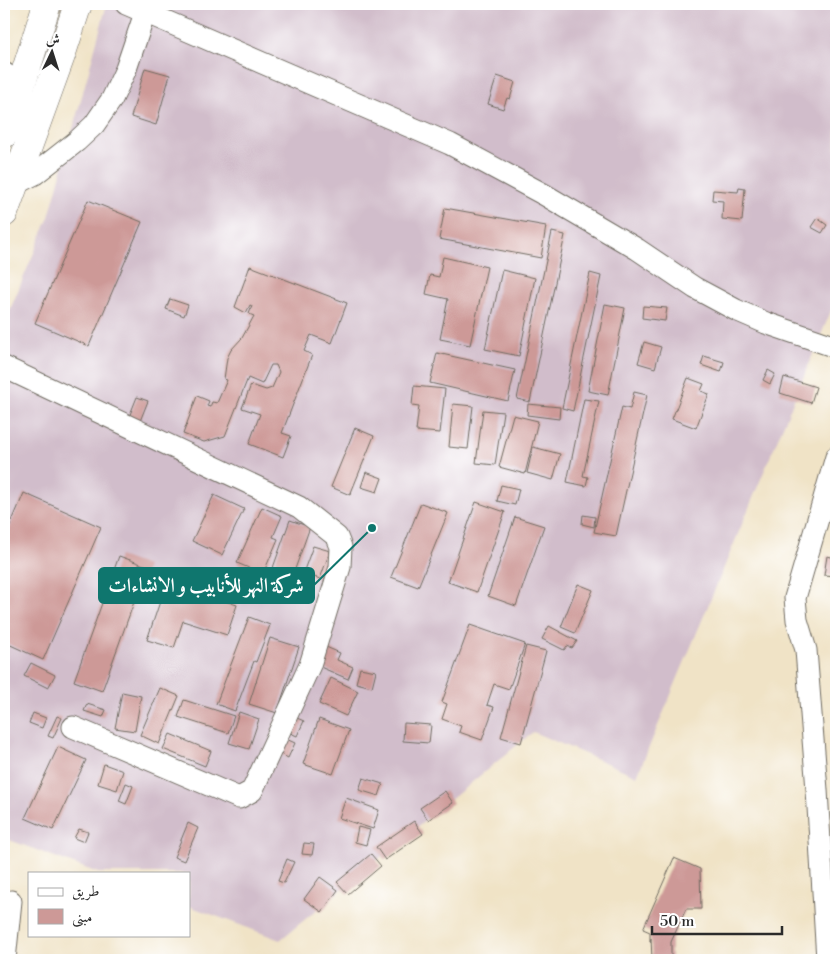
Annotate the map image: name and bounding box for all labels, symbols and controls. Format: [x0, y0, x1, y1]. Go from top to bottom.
north arrow [28, 28, 78, 78]
text: ش [45, 31, 61, 49]
callout: شركة النهر للأنابيب و الانشاءات [99, 568, 314, 603]
text: شركة النهر للأنابيب و الانشاءات [108, 573, 304, 599]
legend [28, 872, 190, 936]
text: طريق [72, 882, 99, 901]
scale bar [652, 904, 782, 936]
text: مبنى [72, 908, 92, 928]
text: 50 m [660, 912, 694, 931]

